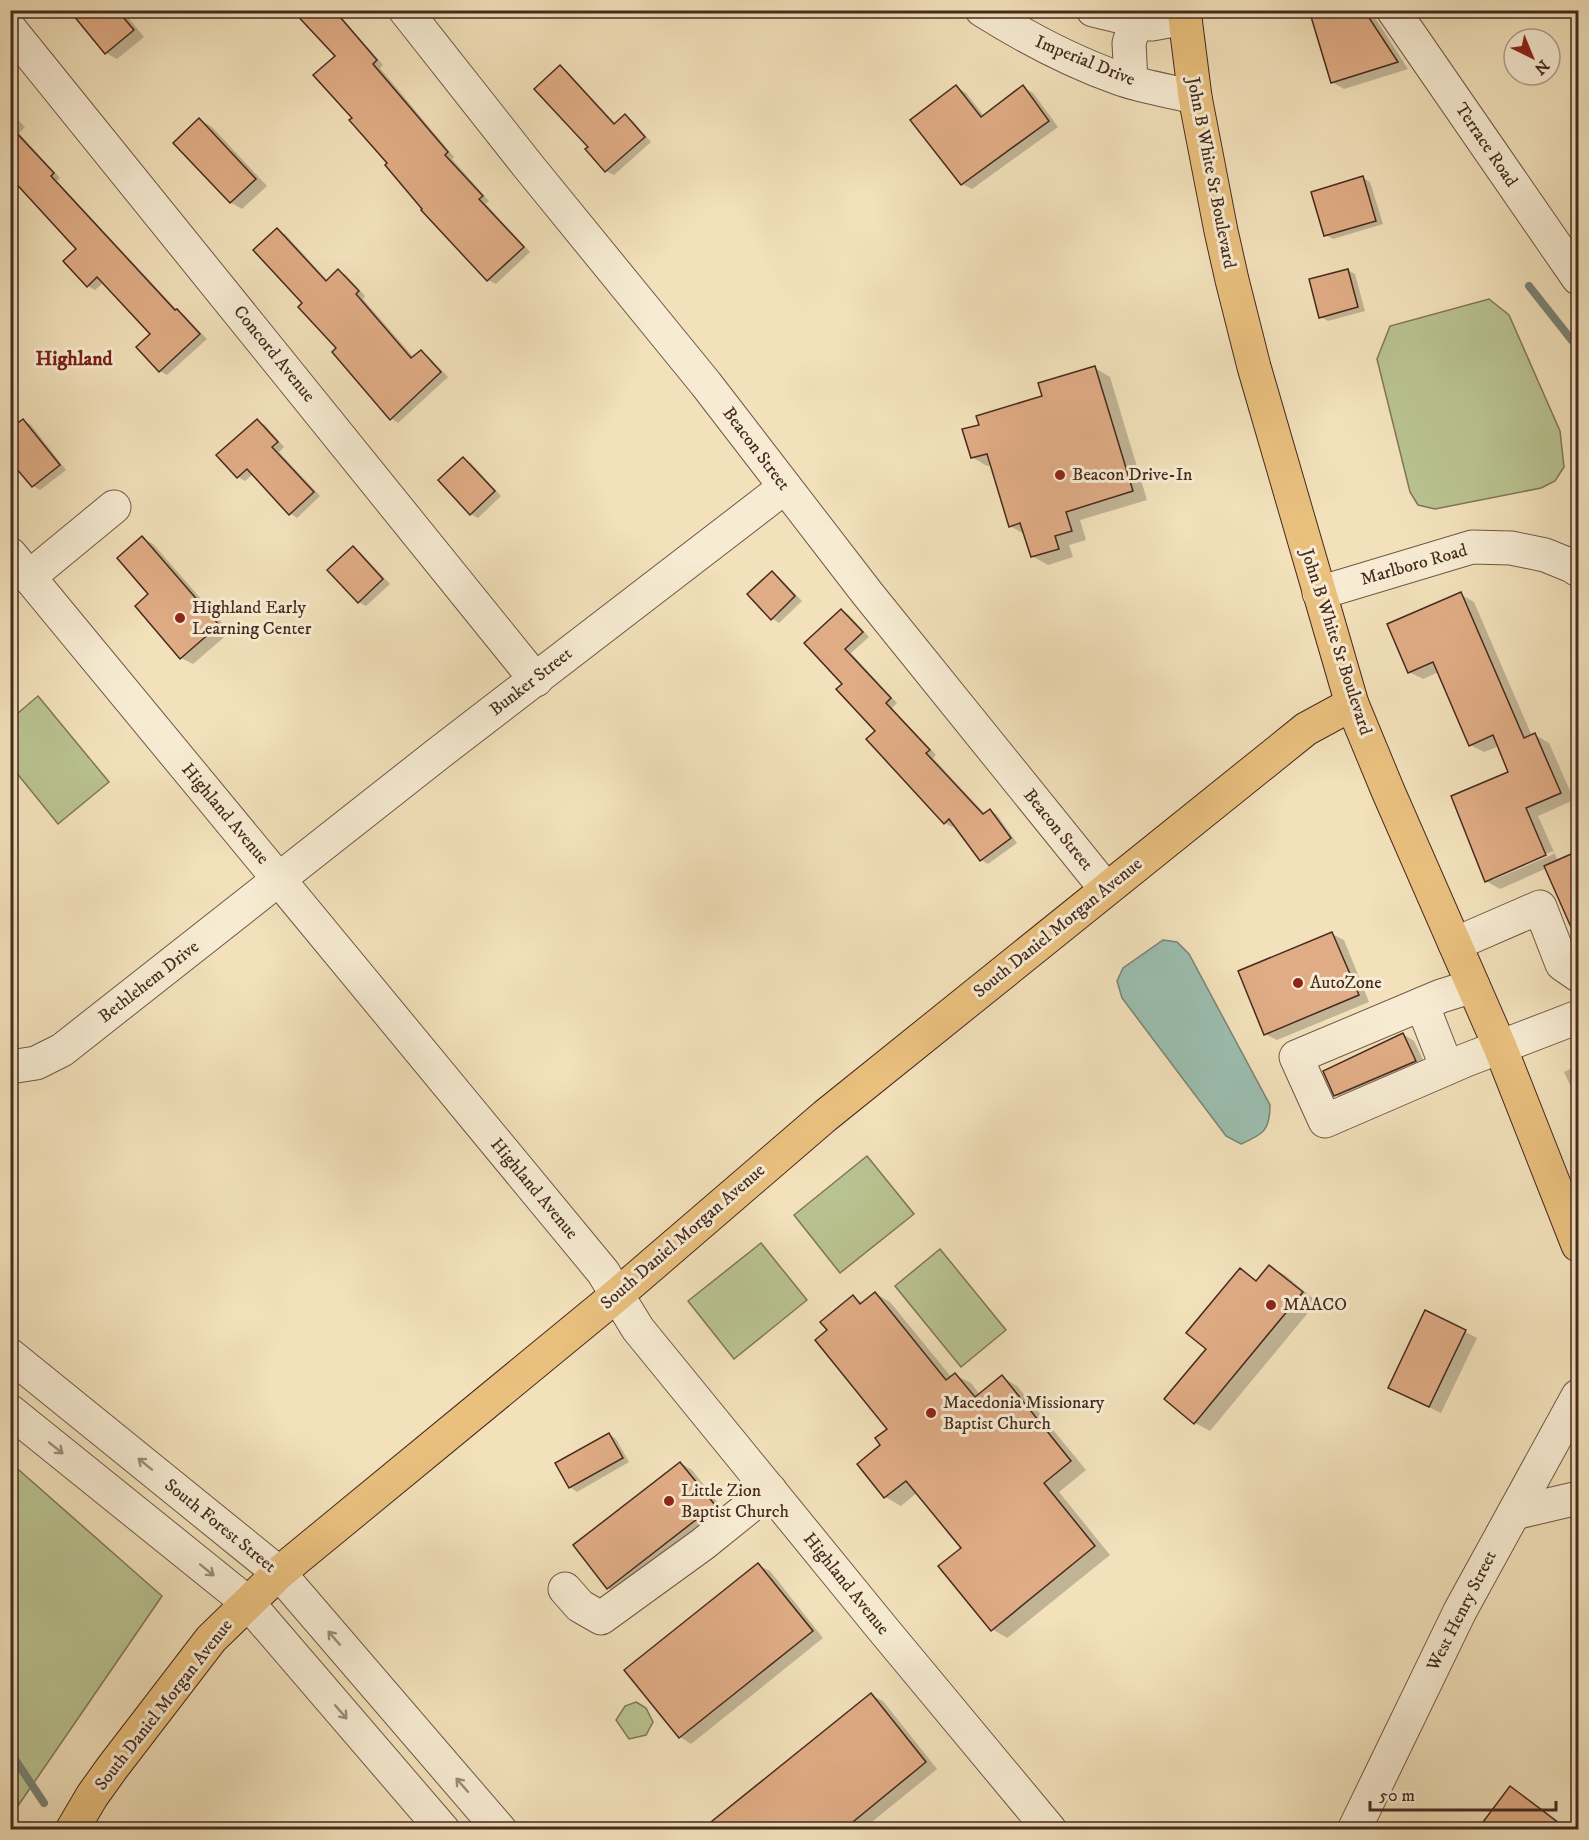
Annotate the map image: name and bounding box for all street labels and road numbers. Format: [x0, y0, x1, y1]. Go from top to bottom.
street label: Imperial Drive [1032, 31, 1138, 91]
street label: John B White Sr Boulevard [1181, 74, 1240, 270]
street label: Terrace Road [1450, 99, 1522, 191]
street label: Concord Avenue [228, 301, 320, 407]
street label: Beacon Street [717, 403, 795, 495]
street label: Marlboro Road [1358, 539, 1470, 591]
street label: John B White Sr Boulevard [1295, 544, 1376, 738]
street label: Bunker Street [485, 643, 577, 721]
street label: Highland Avenue [176, 759, 274, 869]
street label: Beacon Street [1018, 785, 1098, 876]
street label: South Daniel Morgan Avenue [969, 853, 1147, 1003]
street label: Bethlehem Drive [94, 936, 204, 1028]
street label: Highland Avenue [485, 1134, 583, 1244]
street label: South Daniel Morgan Avenue [596, 1160, 770, 1314]
street label: South Forest Street [160, 1474, 281, 1578]
street label: Highland Avenue [798, 1528, 894, 1640]
street label: West Henry Street [1422, 1547, 1502, 1676]
street label: South Daniel Morgan Avenue [90, 1615, 238, 1795]

